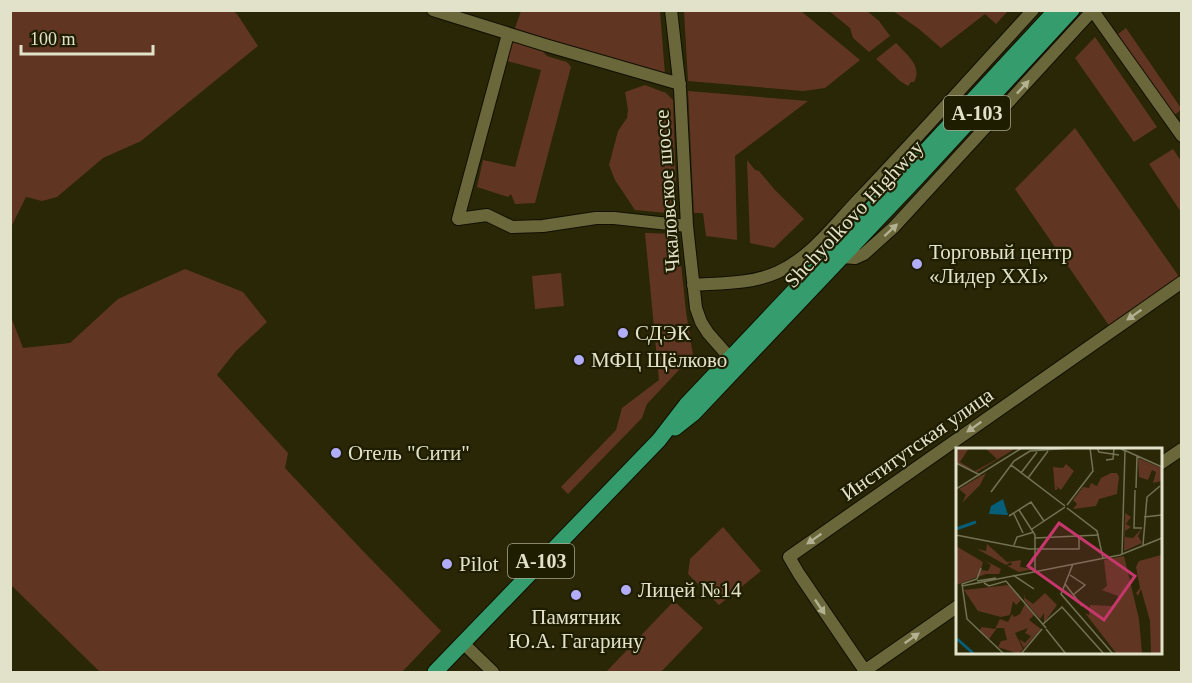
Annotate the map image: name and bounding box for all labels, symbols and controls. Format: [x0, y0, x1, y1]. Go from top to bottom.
scale bar [21, 18, 153, 56]
text: 100 m [30, 29, 76, 49]
one-way arrow [1016, 80, 1030, 94]
road number: А-103 [944, 96, 1010, 130]
street label: Чкаловское шоссе [649, 109, 685, 273]
street label: Shchyolkovo Highway [779, 135, 929, 293]
one-way arrow [883, 223, 897, 237]
place label: Торговый центр «Лидер XXI» [929, 240, 1072, 288]
marker: Торговый центр «Лидер XXI» [910, 257, 924, 271]
one-way arrow [1126, 309, 1141, 321]
place label: СДЭК [635, 321, 692, 345]
marker: СДЭК [616, 326, 630, 340]
place label: МФЦ Щёлково [591, 348, 727, 372]
marker: МФЦ Щёлково [572, 353, 586, 367]
street label: Институтская улица [836, 382, 998, 506]
one-way arrow [966, 421, 982, 433]
place label: Отель "Сити" [348, 441, 470, 465]
marker: Отель "Сити" [329, 446, 343, 460]
inset map [956, 448, 1162, 653]
one-way arrow [807, 533, 823, 545]
road number: А-103 [508, 544, 574, 578]
place label: Pilot [459, 552, 499, 576]
marker: Pilot [440, 557, 454, 571]
place label: Лицей №14 [638, 578, 742, 602]
marker: Лицей №14 [619, 583, 633, 597]
marker: Памятник Ю.А. Гагарину [569, 588, 583, 602]
one-way arrow [814, 598, 826, 614]
place label: Памятник Ю.А. Гагарину [509, 605, 644, 653]
one-way arrow [903, 632, 919, 644]

